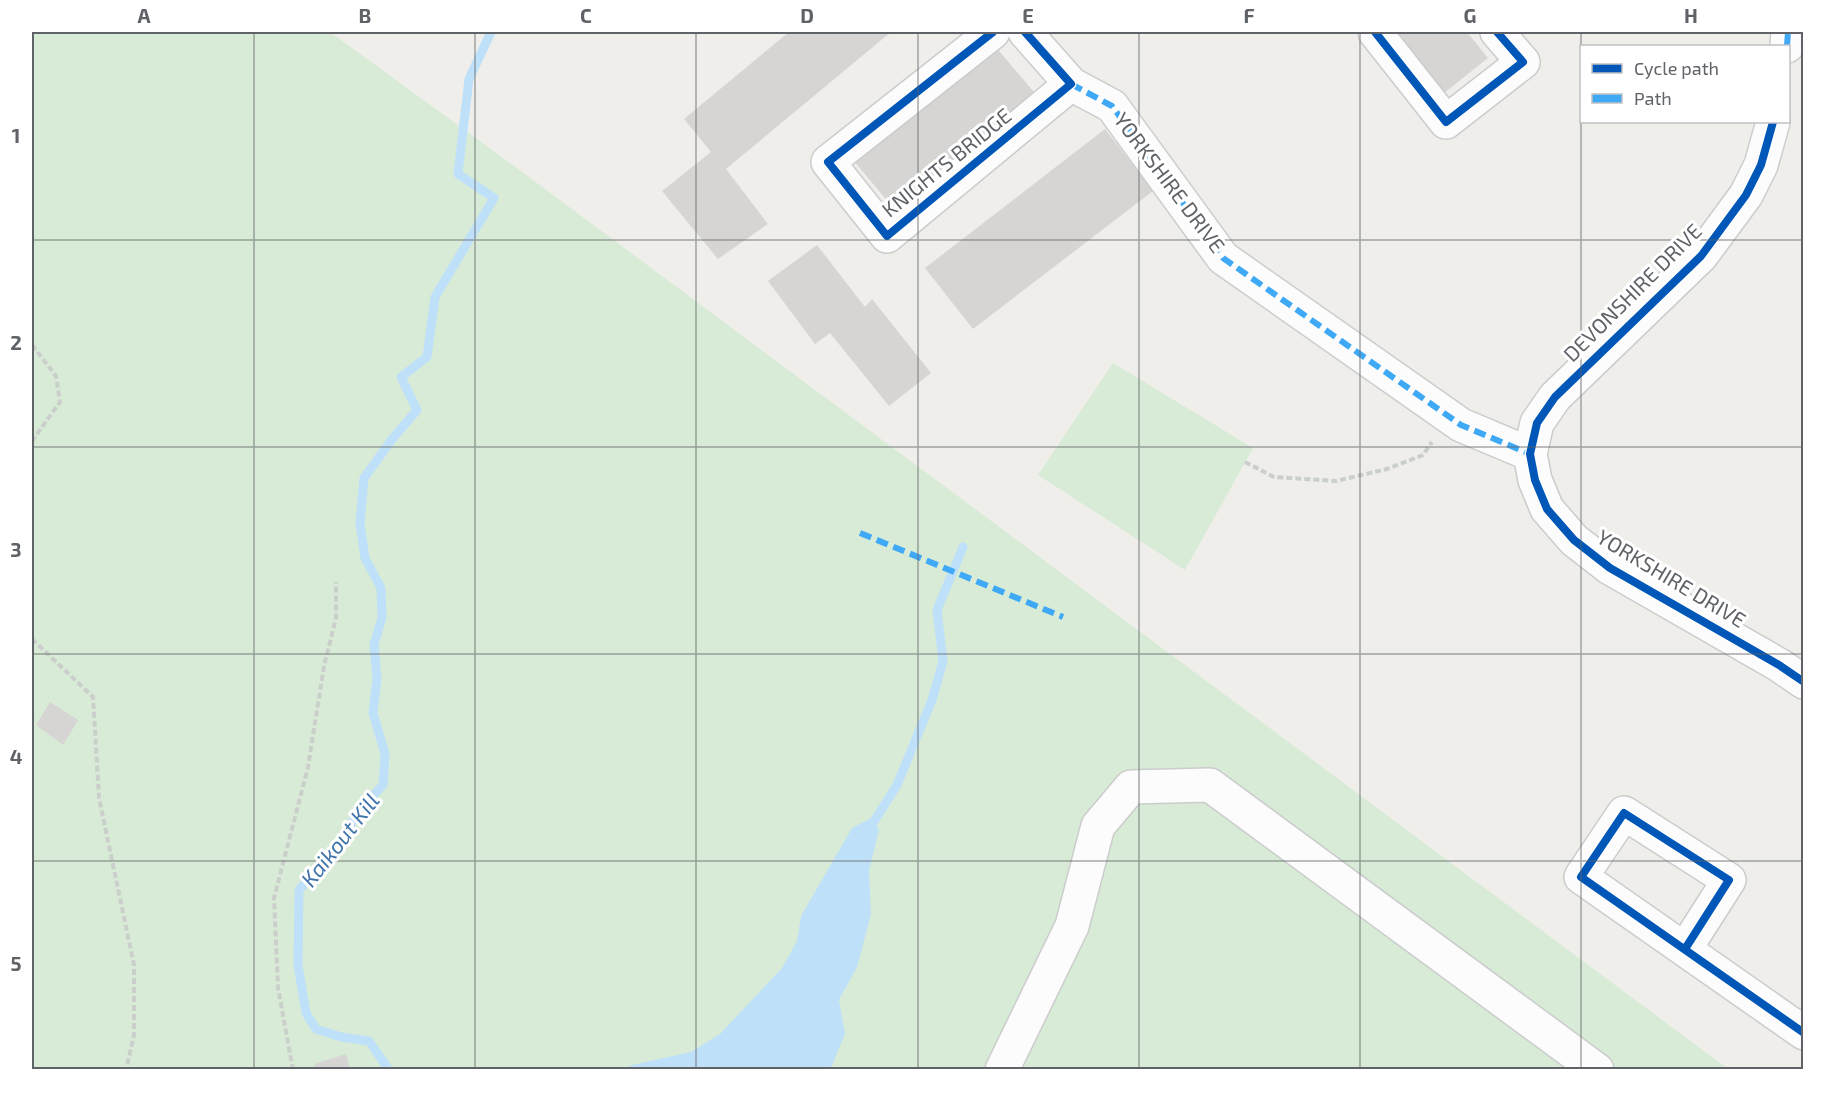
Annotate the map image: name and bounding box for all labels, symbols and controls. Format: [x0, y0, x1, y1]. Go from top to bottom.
text: A [137, 3, 151, 27]
text: B [359, 3, 371, 27]
text: C [580, 3, 592, 27]
text: D [800, 3, 814, 27]
text: E [1022, 3, 1034, 27]
text: F [1243, 3, 1255, 27]
text: G [1464, 3, 1476, 27]
text: H [1684, 3, 1698, 27]
legend [1580, 45, 1790, 123]
text: Cycle path [1634, 57, 1719, 79]
text: Path [1634, 87, 1672, 109]
street label: KNIGHTS BRIDGE [876, 102, 1016, 222]
street label: YORKSHIRE DRIVE [1109, 107, 1231, 257]
text: 1 [12, 123, 20, 147]
street label: DEVONSHIRE DRIVE [1558, 218, 1706, 366]
text: 2 [10, 330, 22, 354]
street label: YORKSHIRE DRIVE [1593, 524, 1751, 632]
text: 3 [10, 537, 22, 561]
text: 4 [10, 744, 23, 768]
water label: Kaikout Kill [295, 787, 384, 891]
text: 5 [10, 951, 22, 975]

